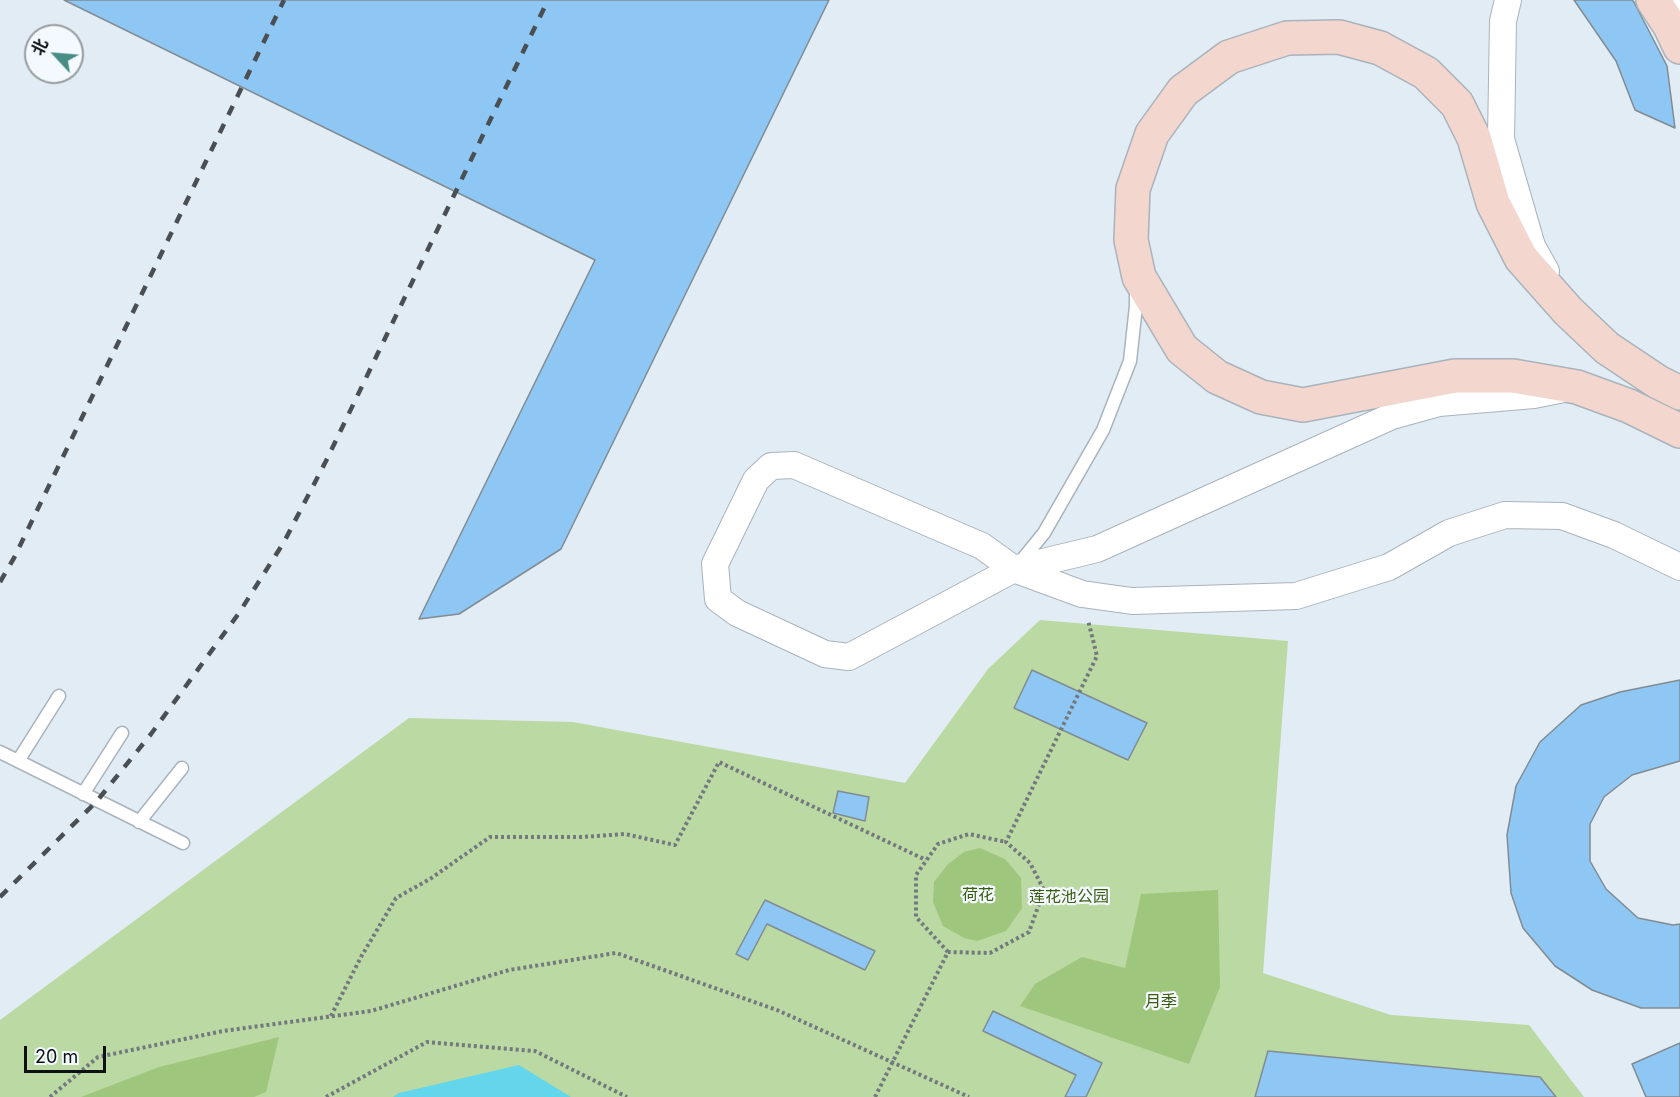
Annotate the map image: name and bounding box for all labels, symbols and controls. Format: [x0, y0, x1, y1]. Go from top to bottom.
north arrow [24, 24, 84, 84]
text: 北 [27, 35, 52, 59]
park label: 荷花 [962, 885, 994, 905]
park label: 莲花池公园 [1029, 887, 1109, 907]
park label: 月季 [1145, 992, 1177, 1012]
scale bar [27, 1034, 110, 1072]
text: 20 m [35, 1046, 78, 1067]

